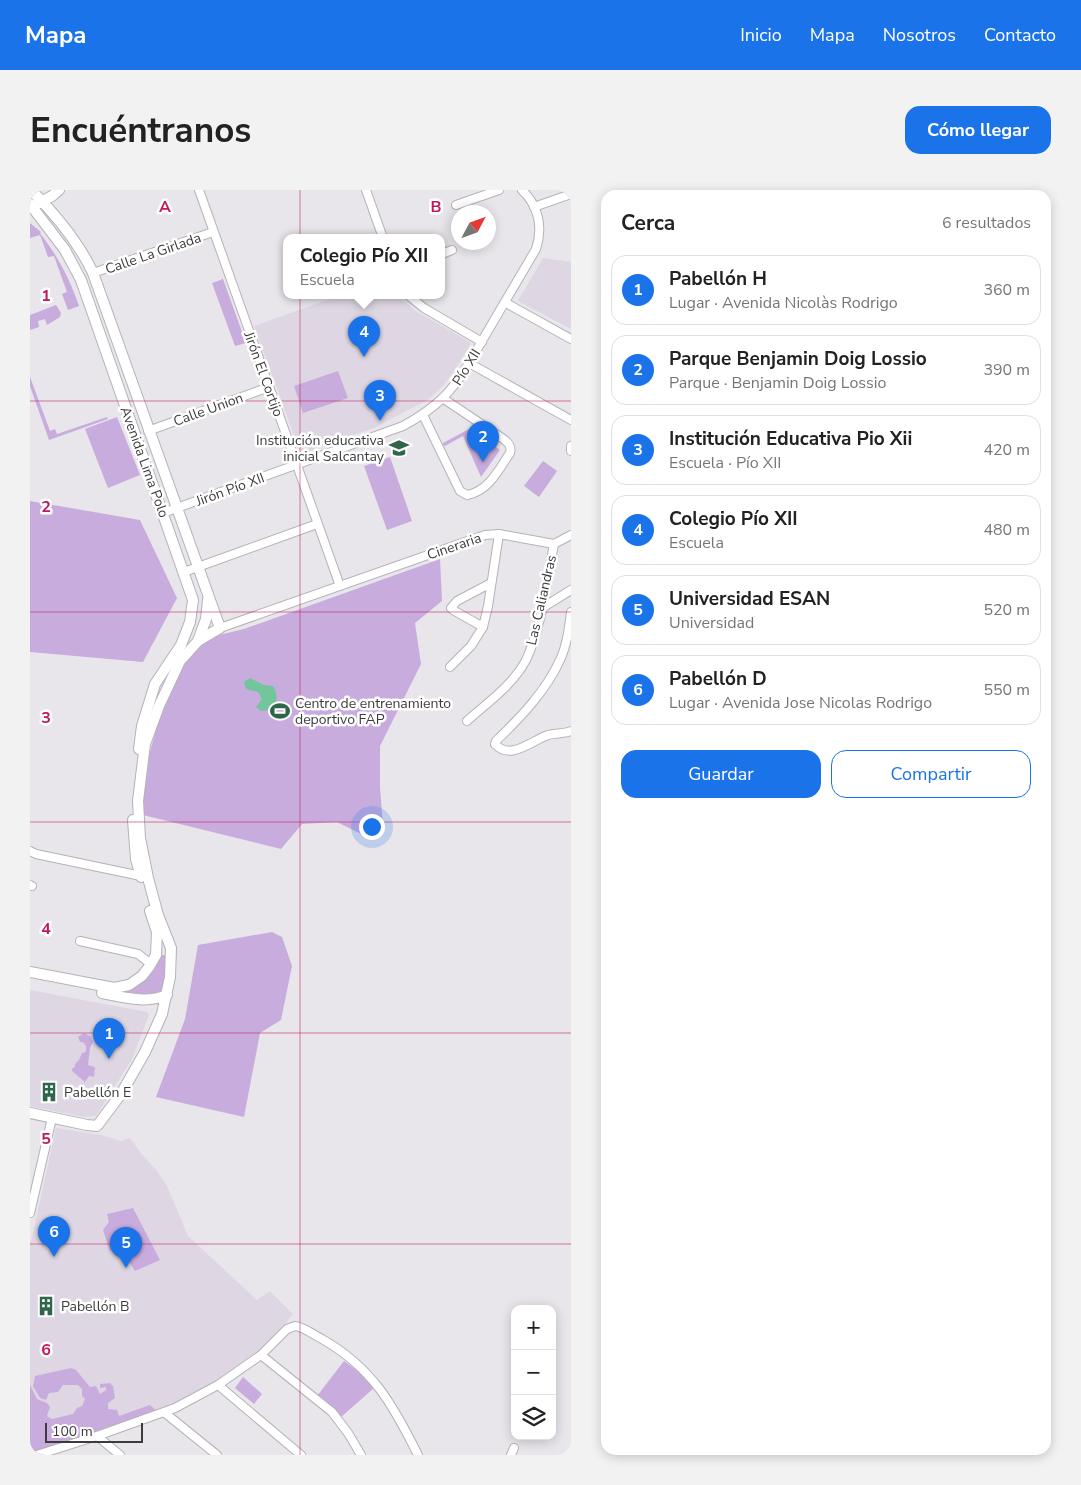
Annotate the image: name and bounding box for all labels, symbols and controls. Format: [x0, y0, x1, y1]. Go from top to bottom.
text: Mapa [25, 19, 87, 51]
text: Inicio [740, 23, 782, 47]
text: Mapa [810, 23, 855, 47]
text: Nosotros [883, 23, 956, 47]
text: Contacto [984, 23, 1056, 47]
button: Cómo llegar [905, 106, 1051, 154]
text: Encuéntranos [30, 107, 251, 154]
text: A [159, 196, 171, 218]
text: B [430, 196, 442, 218]
north arrow [451, 205, 496, 250]
text: Cerca [621, 209, 675, 237]
text: 6 resultados [942, 212, 1031, 234]
street label: Calle La Girlada [103, 228, 204, 279]
popup [283, 234, 445, 299]
text: Colegio Pío XII [300, 243, 428, 269]
text: Pabellón H [669, 266, 767, 292]
text: Escuela [300, 269, 355, 291]
text: 1 [633, 279, 643, 301]
text: 360 m [983, 279, 1030, 301]
text: 1 [41, 285, 51, 307]
text: Lugar · Avenida Nicolàs Rodrigo [669, 292, 898, 314]
pin: 4 [348, 316, 380, 357]
street label: Jirón El Cortijo [239, 328, 288, 420]
street label: Pío XII [448, 345, 485, 389]
text: Parque Benjamin Doig Lossio [669, 346, 927, 372]
text: 2 [633, 359, 643, 381]
text: 390 m [983, 359, 1030, 381]
text: Parque · Benjamin Doig Lossio [669, 372, 886, 394]
pin: 3 [364, 380, 396, 421]
street label: Calle Union [171, 388, 246, 431]
street label: Avenida Lima Polo [116, 404, 174, 521]
pin: 2 [467, 421, 499, 462]
text: Institución Educativa Pio Xii [669, 426, 912, 452]
place label: Institución educativa inicial Salcantay [256, 431, 385, 466]
school or university icon: Institución educativa inicial Salcantay [388, 437, 410, 459]
text: 3 [633, 439, 643, 461]
text: 420 m [983, 439, 1030, 461]
text: Escuela · Pío XII [669, 452, 781, 474]
street label: Jirón Pío XII [192, 468, 267, 511]
text: 2 [41, 496, 51, 518]
text: Colegio Pío XII [669, 506, 798, 532]
text: 4 [633, 519, 643, 541]
text: 480 m [983, 519, 1030, 541]
street label: Cineraria [425, 528, 484, 565]
text: Escuela [669, 532, 724, 554]
street label: Las Caliandras [522, 553, 561, 647]
text: Universidad ESAN [669, 586, 830, 612]
text: 5 [633, 599, 643, 621]
text: 520 m [983, 599, 1030, 621]
text: Universidad [669, 612, 754, 634]
text: Pabellón D [669, 666, 767, 692]
text: 6 [633, 679, 643, 701]
text: 550 m [983, 679, 1030, 701]
text: Lugar · Avenida Jose Nicolas Rodrigo [669, 692, 932, 714]
place label: Centro de entrenamiento deportivo FAP [295, 694, 451, 729]
sports icon: Centro de entrenamiento deportivo FAP [269, 700, 291, 722]
text: 3 [41, 707, 51, 729]
button: Guardar [621, 750, 821, 798]
button: Compartir [831, 750, 1031, 798]
your location [359, 814, 385, 840]
text: 4 [41, 918, 51, 940]
pin: 1 [93, 1018, 125, 1059]
building icon: Pabellón E [38, 1081, 60, 1103]
place label: Pabellón E [64, 1083, 131, 1102]
text: 5 [41, 1128, 51, 1150]
pin: 6 [38, 1216, 70, 1257]
pin: 5 [110, 1227, 142, 1268]
building icon: Pabellón B [35, 1295, 57, 1317]
place label: Pabellón B [61, 1297, 130, 1316]
map controls [511, 1305, 556, 1440]
button: + [511, 1305, 556, 1350]
text: 6 [41, 1339, 51, 1361]
button: − [511, 1350, 556, 1395]
button: layers [511, 1395, 556, 1440]
scale bar [45, 1420, 142, 1443]
text: 100 m [52, 1422, 93, 1441]

